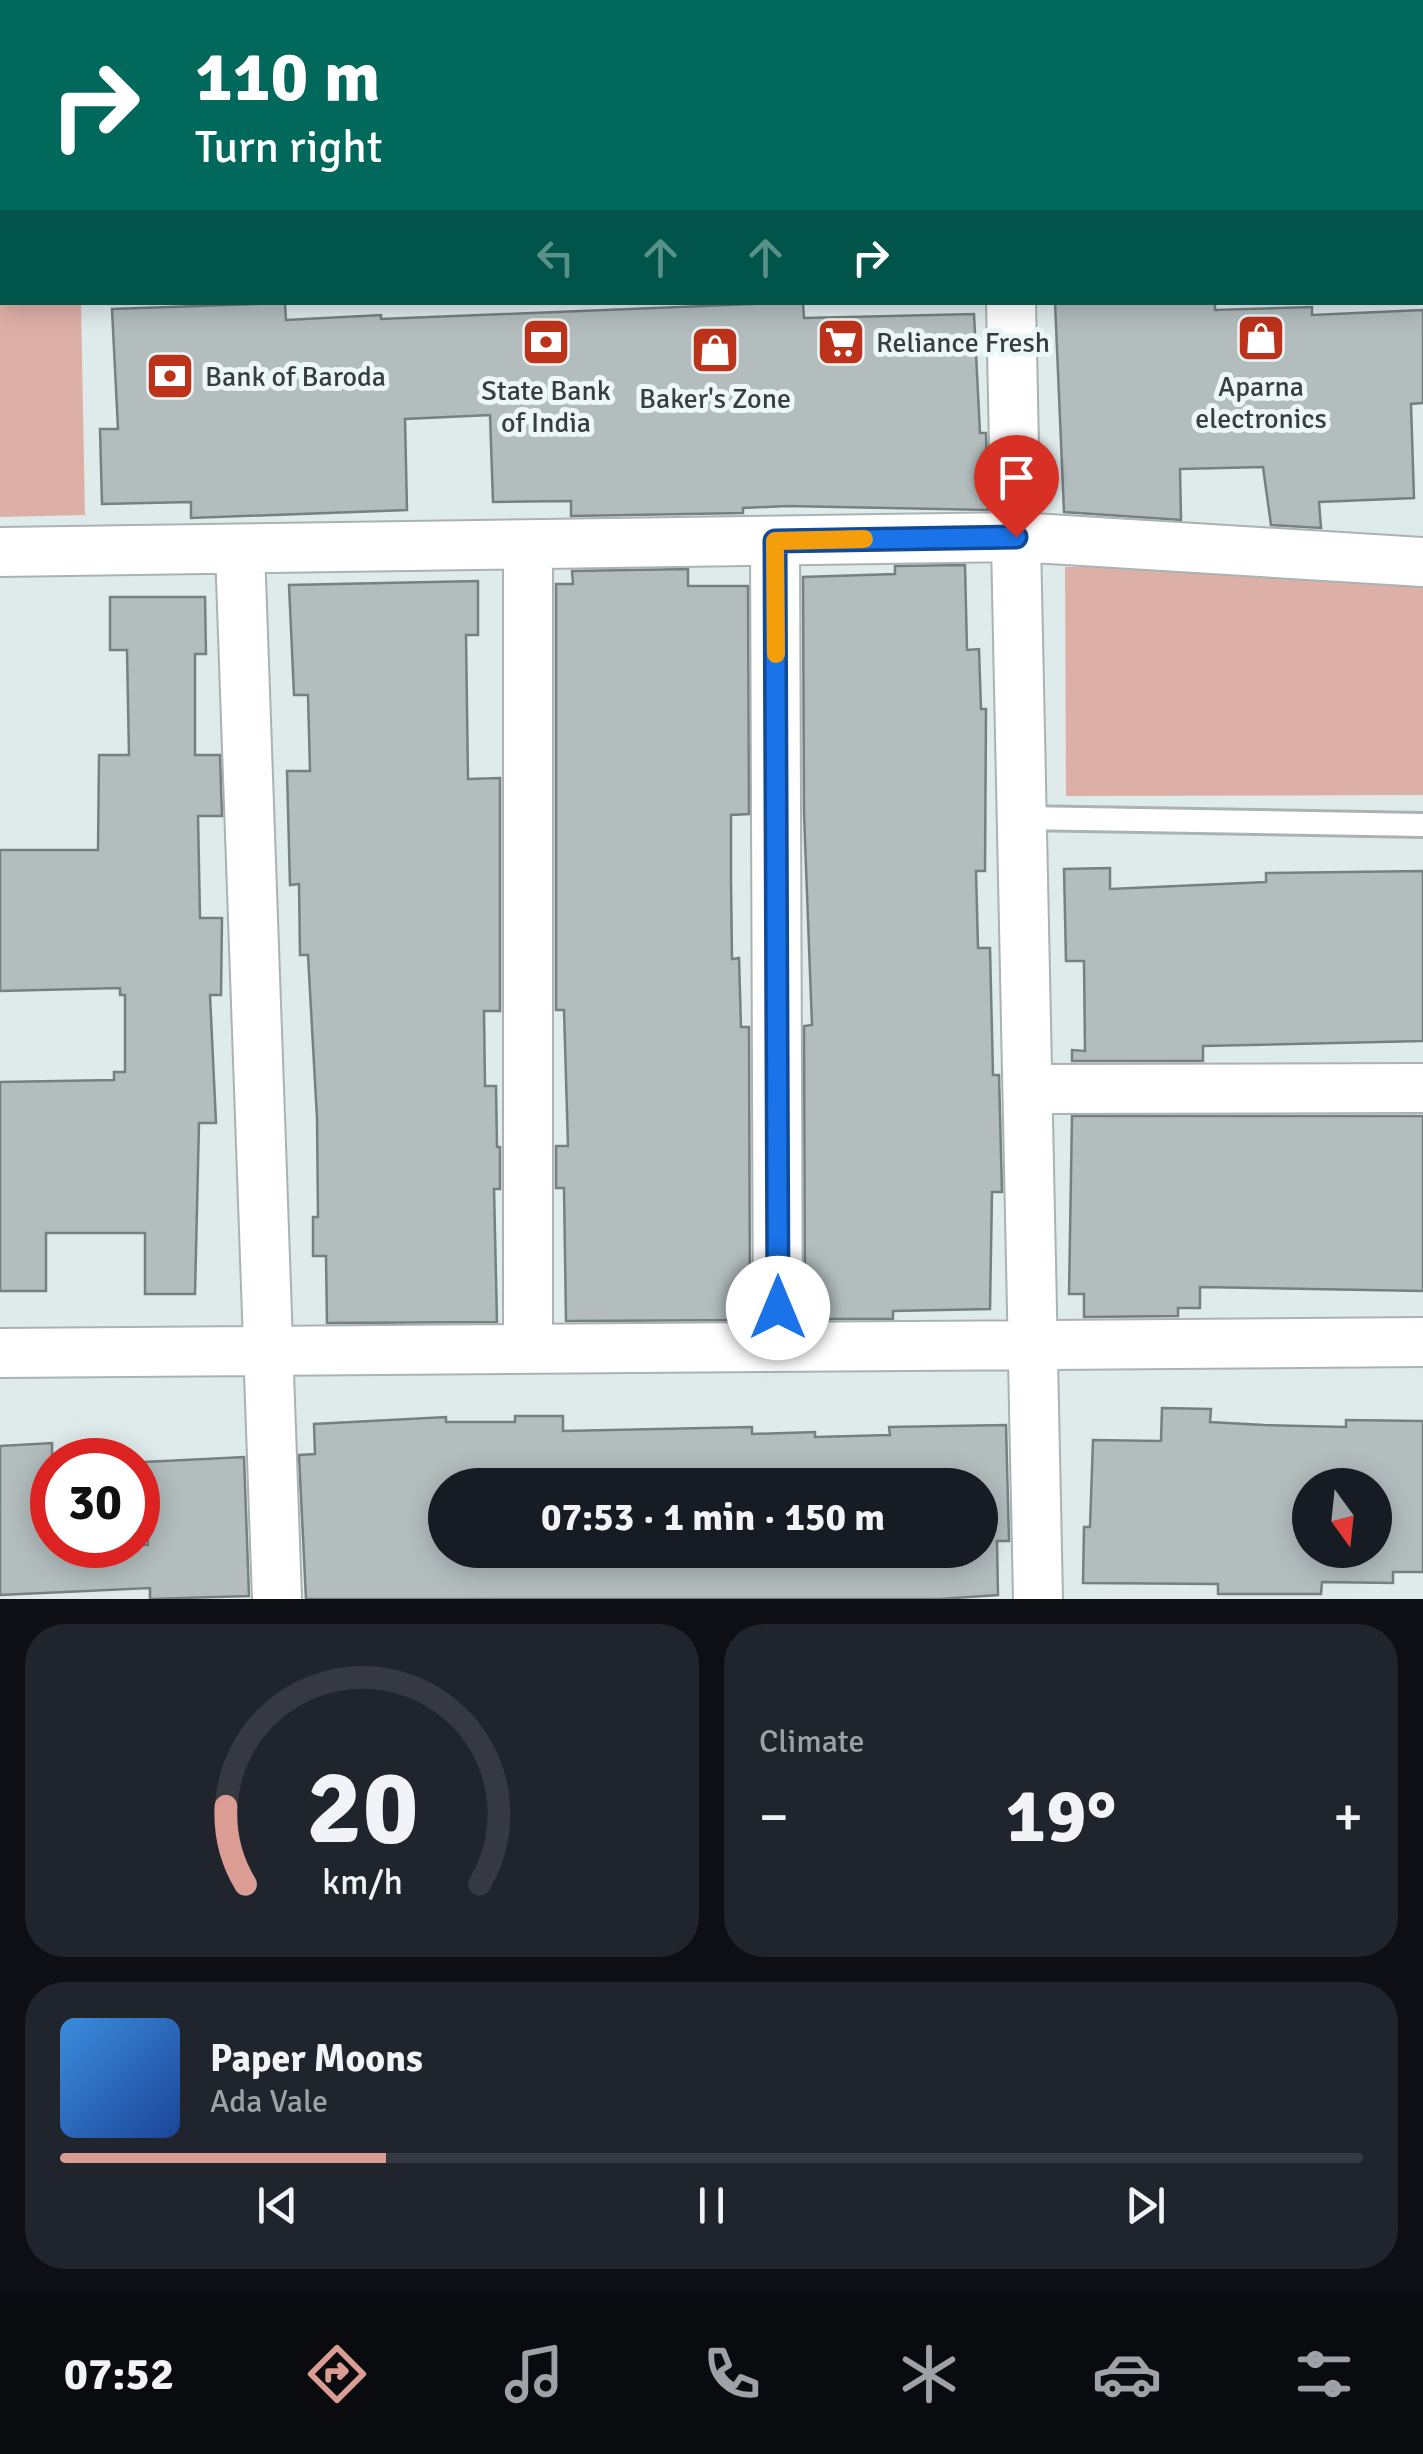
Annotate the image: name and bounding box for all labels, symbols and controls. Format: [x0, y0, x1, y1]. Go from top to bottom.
text: 110 m [195, 34, 380, 120]
icon: right [30, 40, 160, 170]
text: Turn right [195, 120, 383, 175]
icon: left [528, 230, 583, 285]
icon: ahead [633, 230, 688, 285]
icon: ahead [738, 230, 793, 285]
icon: right [843, 230, 898, 285]
shop icon: Aparna electronics [1235, 312, 1287, 364]
bank icon: State Bank of India [520, 316, 572, 368]
supermarket icon: Reliance Fresh [815, 316, 867, 368]
shop icon: Baker's Zone [689, 324, 741, 376]
place label: Reliance Fresh [876, 326, 1050, 360]
bank icon: Bank of Baroda [144, 350, 196, 402]
place label: Bank of Baroda [205, 360, 386, 394]
place label: Aparna electronics [1195, 370, 1327, 436]
place label: State Bank of India [481, 374, 611, 440]
place label: Baker's Zone [639, 382, 791, 416]
pin [974, 435, 1059, 538]
icon: arrive [989, 450, 1044, 505]
position arrow [726, 1256, 830, 1360]
speed limit sign: 30 [30, 1438, 160, 1568]
north arrow [1292, 1468, 1392, 1568]
map controls [1292, 1468, 1392, 1568]
text: 07:53 · 1 min · 150 m [541, 1494, 885, 1541]
text: Climate [759, 1722, 865, 1761]
text: 20 [306, 1744, 418, 1872]
text: 19° [1006, 1770, 1117, 1863]
text: − [759, 1783, 789, 1851]
text: + [1333, 1783, 1363, 1851]
text: km/h [322, 1860, 402, 1904]
text: Paper Moons [210, 2035, 423, 2082]
text: Ada Vale [210, 2082, 328, 2121]
icon: previous [250, 2178, 305, 2233]
icon: pause [684, 2178, 739, 2233]
icon: next [1118, 2178, 1173, 2233]
icon: directions [302, 2339, 372, 2409]
icon: music [499, 2339, 569, 2409]
icon: phone [697, 2339, 767, 2409]
icon: climate [894, 2339, 964, 2409]
icon: car [1092, 2339, 1162, 2409]
icon: filters [1289, 2339, 1359, 2409]
text: 07:52 [64, 2347, 174, 2402]

